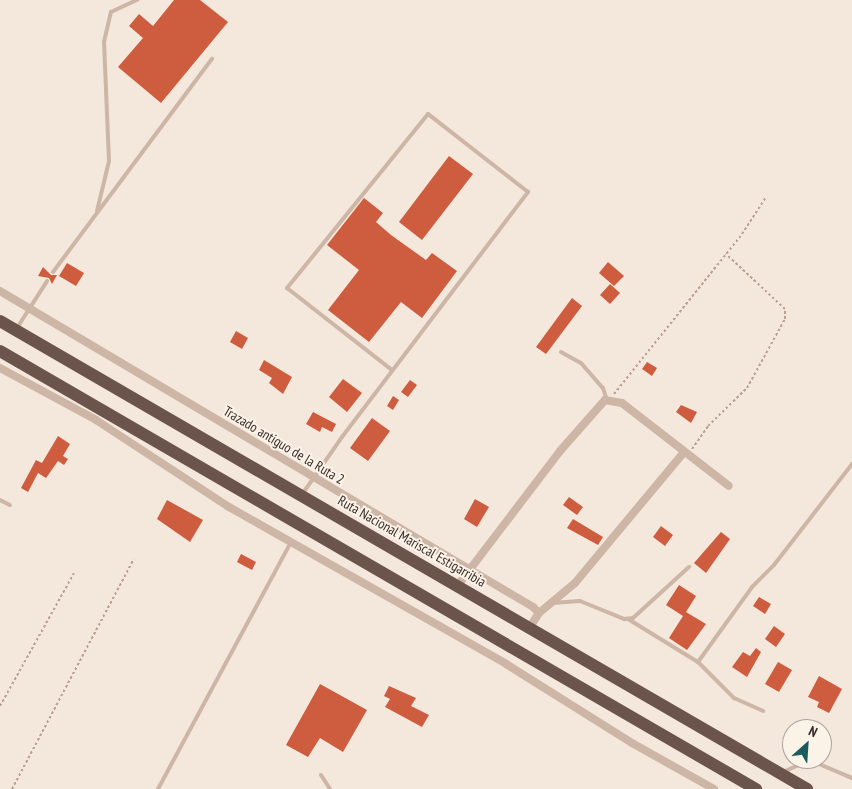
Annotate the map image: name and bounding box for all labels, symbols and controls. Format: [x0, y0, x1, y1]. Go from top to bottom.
street label: Trazado antiguo de la Ruta 2 [220, 402, 348, 488]
street label: Ruta Nacional Mariscal Estigarribia [335, 492, 489, 590]
north arrow [782, 719, 832, 769]
text: N [806, 722, 820, 741]

